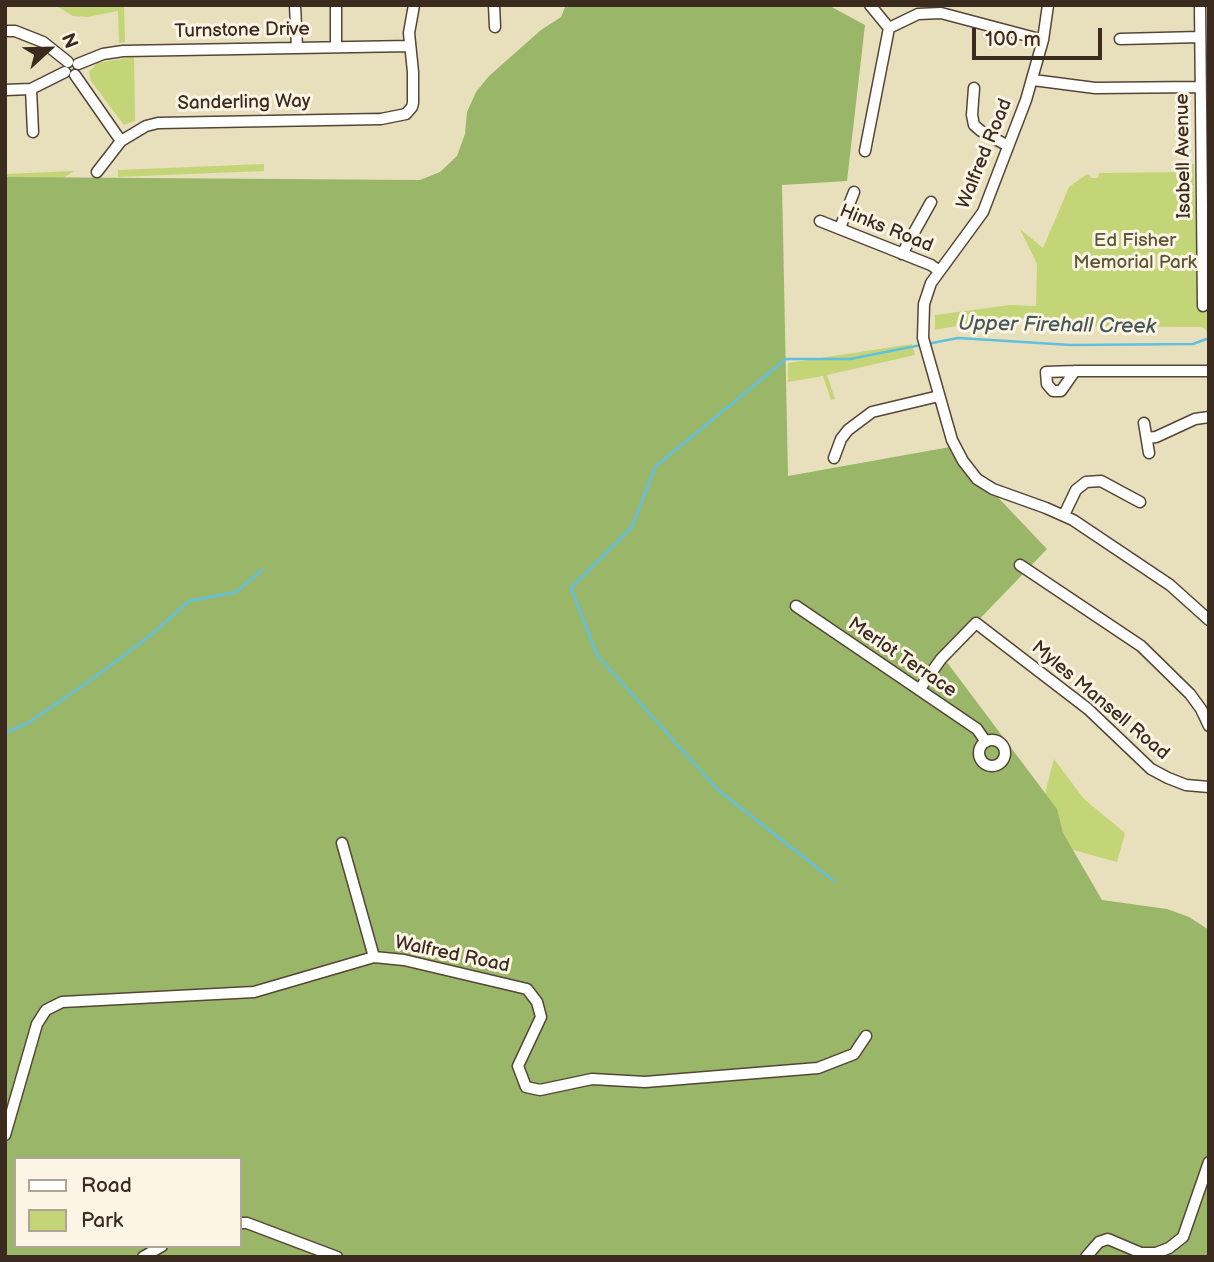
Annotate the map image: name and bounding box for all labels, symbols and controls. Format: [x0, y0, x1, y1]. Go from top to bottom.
north arrow [14, 14, 84, 84]
scale bar [976, 14, 1106, 58]
street label: Turnstone Drive [174, 18, 310, 44]
text: 100 m [985, 27, 1041, 52]
text: N [56, 30, 82, 52]
street label: Sanderling Way [177, 90, 311, 116]
street label: Isabell Avenue [1172, 93, 1196, 219]
street label: Walfred Road [953, 96, 1017, 212]
street label: Hinks Road [836, 200, 936, 258]
park label: Ed Fisher Memorial Park [1073, 230, 1197, 274]
water label: Upper Firehall Creek [958, 312, 1156, 340]
street label: Merlot Terrace [843, 613, 961, 703]
street label: Myles Mansell Road [1026, 637, 1174, 765]
street label: Walfred Road [393, 932, 511, 978]
legend [14, 1157, 242, 1248]
text: Road [81, 1173, 132, 1198]
text: Park [81, 1208, 123, 1233]

